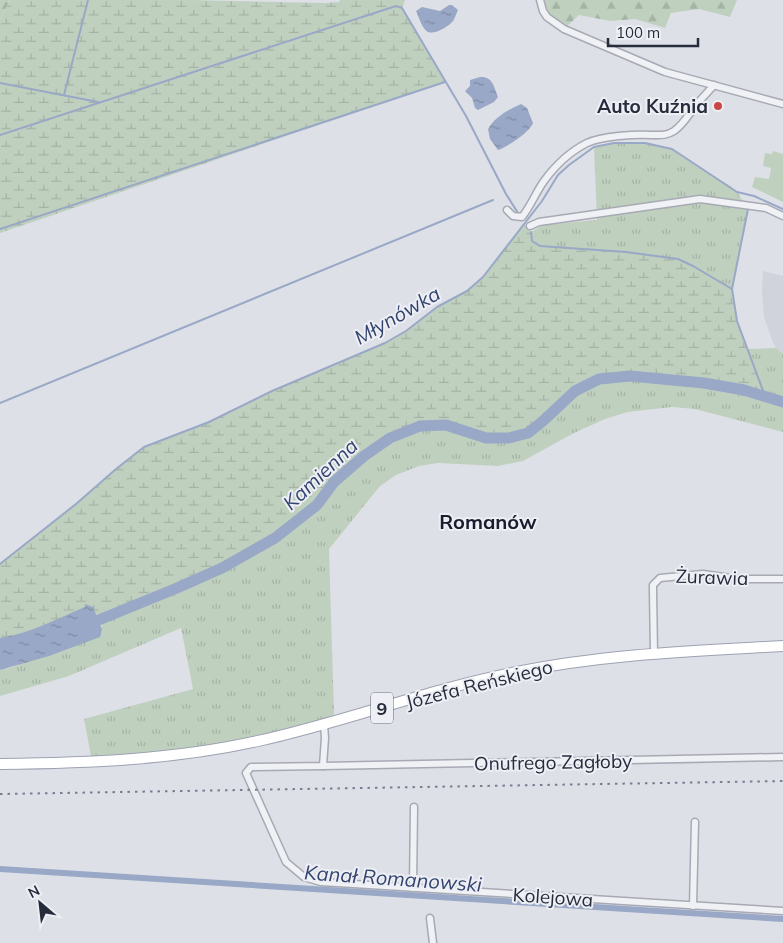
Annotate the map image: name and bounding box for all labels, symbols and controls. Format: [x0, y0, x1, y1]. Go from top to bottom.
scale bar [608, 15, 698, 47]
text: 100 m [616, 23, 660, 42]
place label: Auto Kuźnia [597, 94, 708, 118]
marker: Auto Kuźnia [712, 100, 724, 112]
water label: Młynówka [350, 280, 444, 350]
water label: Kamienna [277, 433, 363, 515]
district label: Romanów [439, 509, 537, 534]
street label: Żurawia [675, 564, 749, 590]
street label: Józefa Reńskiego [403, 654, 555, 714]
road number: 9 [371, 692, 393, 724]
street label: Onufrego Zagłoby [474, 749, 632, 775]
water label: Kanał Romanowski [303, 859, 483, 897]
north arrow [15, 878, 65, 928]
text: N [25, 881, 43, 902]
street label: Kolejowa [512, 882, 594, 912]

